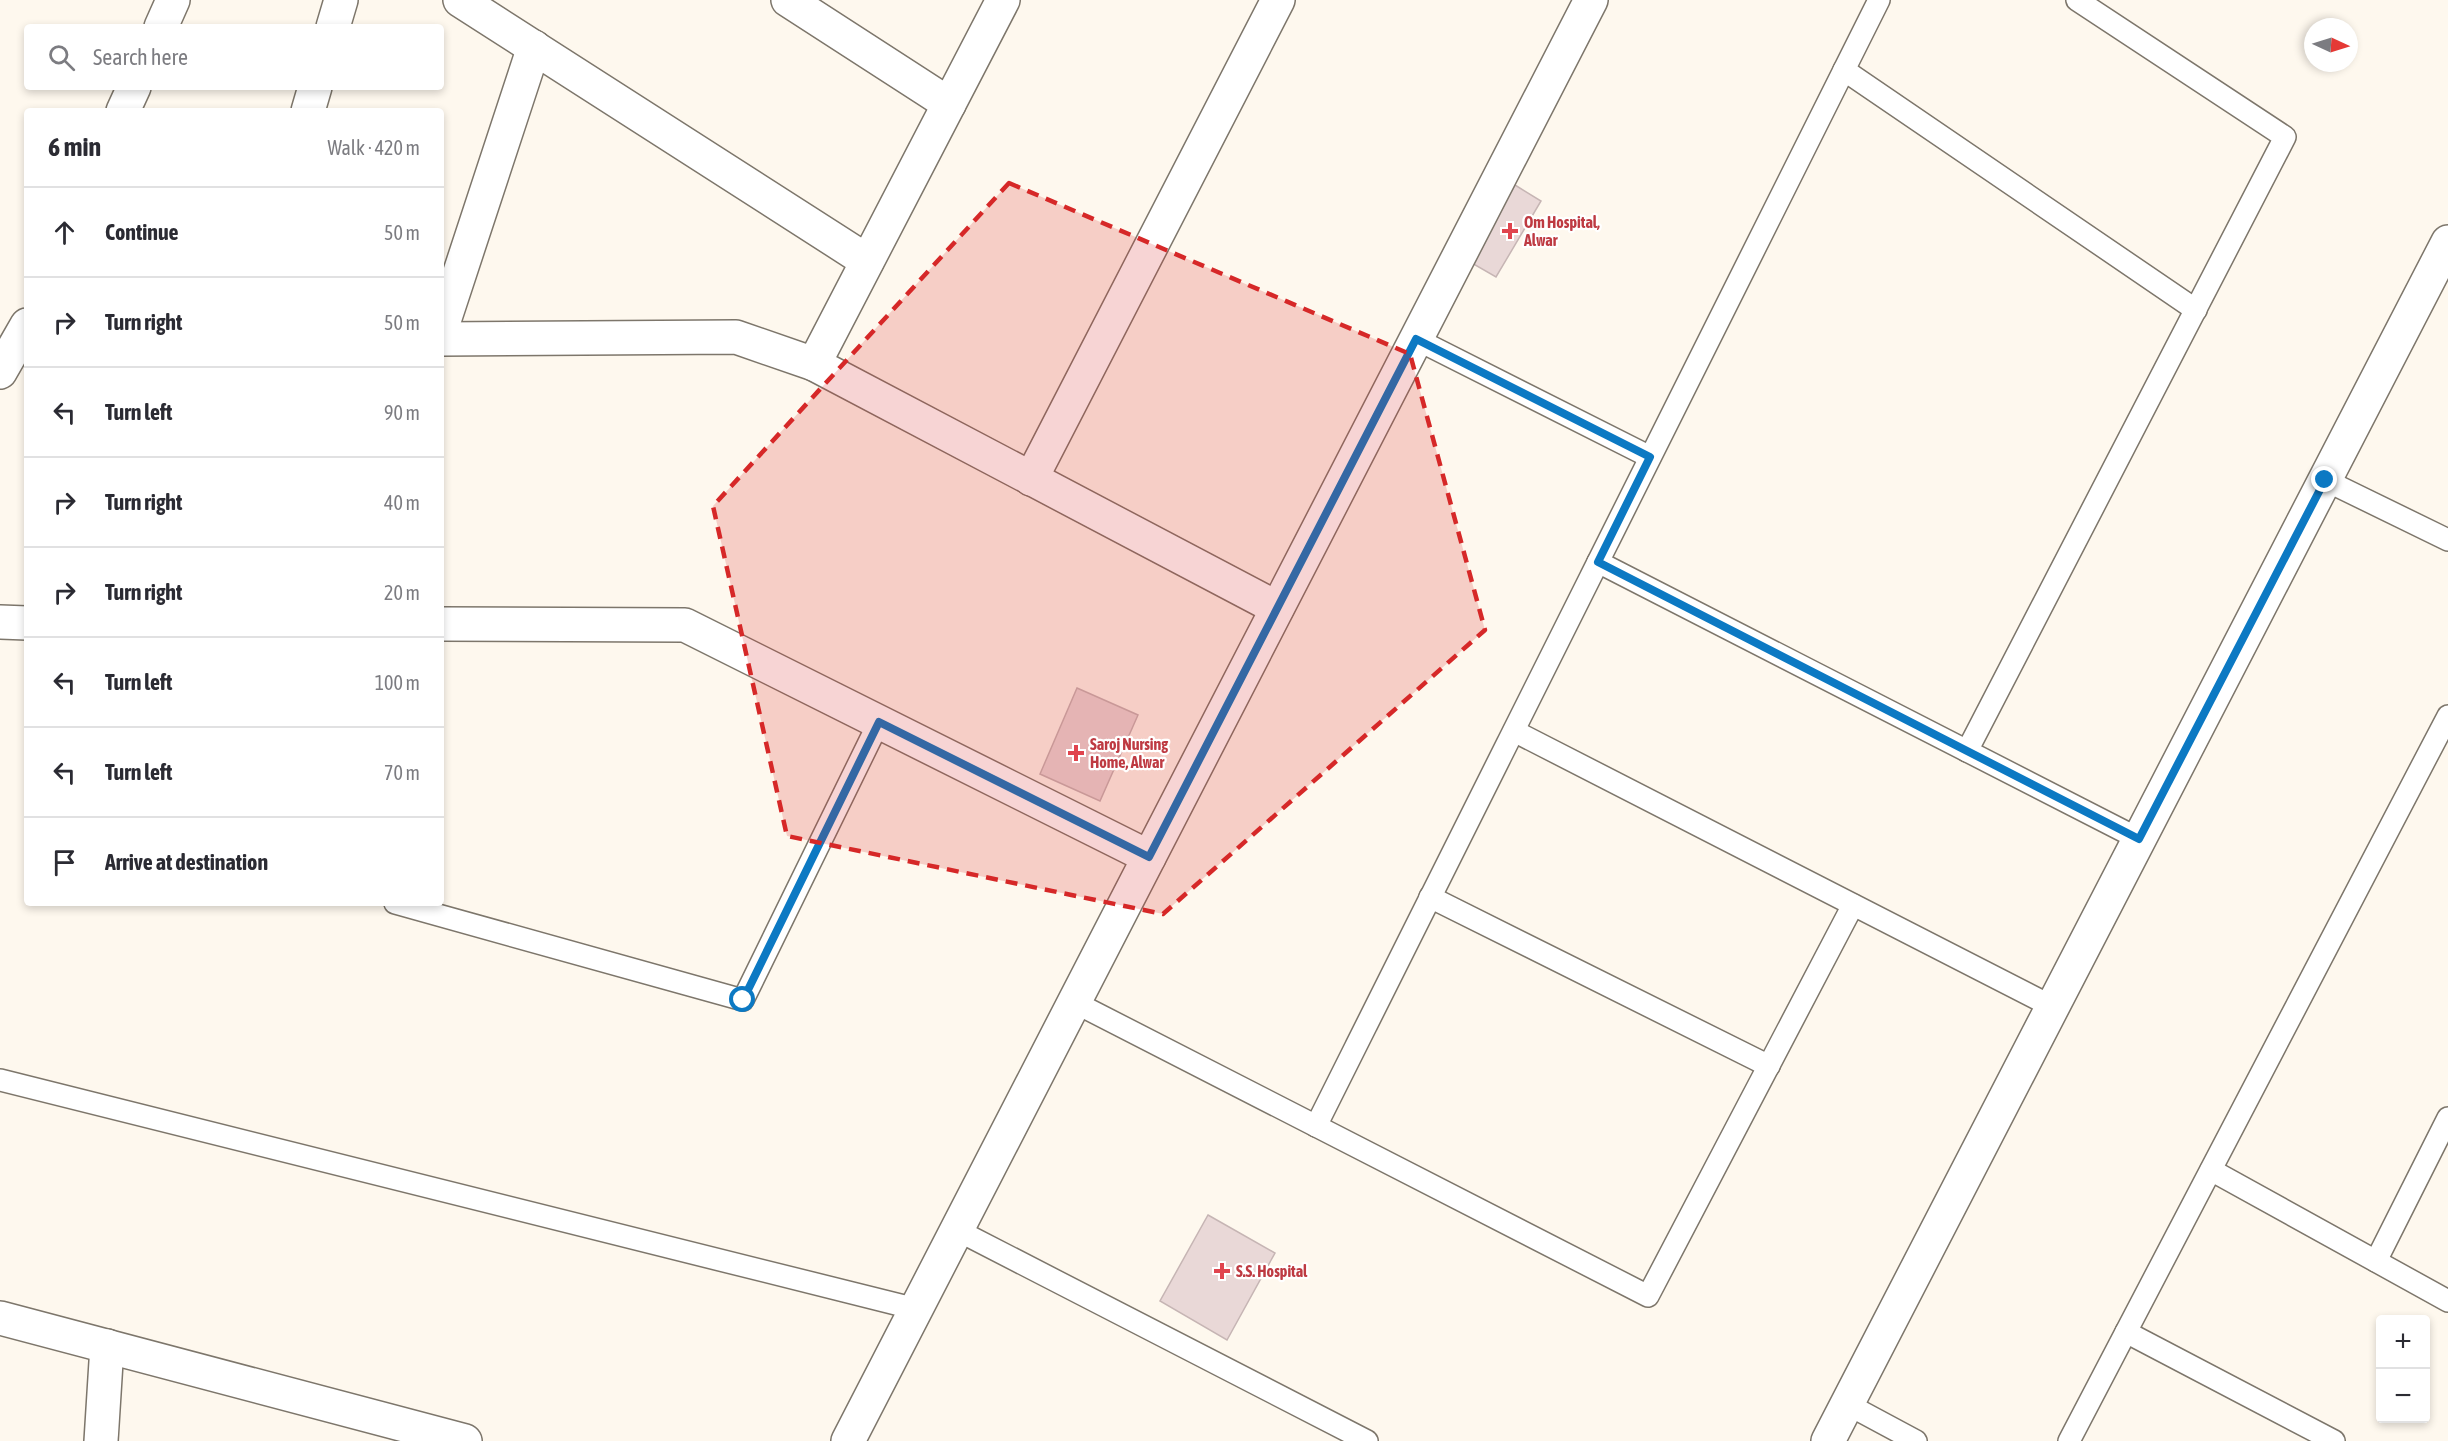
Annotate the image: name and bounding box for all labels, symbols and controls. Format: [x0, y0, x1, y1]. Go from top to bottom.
north arrow [2304, 18, 2358, 72]
search box [24, 24, 444, 90]
icon: search [45, 41, 78, 74]
text: Search here [93, 44, 188, 70]
text: 6 min [48, 132, 101, 162]
text: Walk · 420 m [328, 136, 420, 159]
place label: Om Hospital, Alwar [1523, 213, 1600, 249]
icon: ahead [48, 216, 81, 249]
text: Continue [105, 219, 179, 245]
text: 50 m [384, 221, 420, 244]
marker: Om Hospital, Alwar [1501, 222, 1519, 240]
icon: right [48, 306, 81, 339]
text: Turn right [105, 309, 182, 335]
text: 50 m [384, 311, 420, 334]
icon: left [48, 396, 81, 429]
text: Turn left [105, 399, 172, 425]
text: 90 m [384, 401, 420, 424]
route end [2311, 466, 2337, 492]
icon: right [48, 486, 81, 519]
text: Turn right [105, 489, 182, 515]
text: 40 m [384, 491, 420, 514]
icon: right [48, 576, 81, 609]
text: Turn right [105, 579, 182, 605]
text: 20 m [384, 581, 420, 604]
icon: left [48, 666, 81, 699]
text: Turn left [105, 669, 172, 695]
text: 100 m [375, 671, 420, 694]
place label: Saroj Nursing Home, Alwar [1090, 735, 1168, 771]
marker: Saroj Nursing Home, Alwar [1067, 744, 1085, 762]
icon: left [48, 756, 81, 789]
text: Turn left [105, 759, 172, 785]
text: 70 m [384, 761, 420, 784]
icon: arrive [48, 846, 81, 879]
text: Arrive at destination [105, 849, 268, 875]
route start [729, 986, 755, 1012]
marker: S.S. Hospital [1213, 1262, 1231, 1280]
place label: S.S. Hospital [1236, 1262, 1308, 1280]
map controls [2376, 1315, 2430, 1423]
button: + [2376, 1315, 2430, 1369]
button: − [2376, 1369, 2430, 1423]

